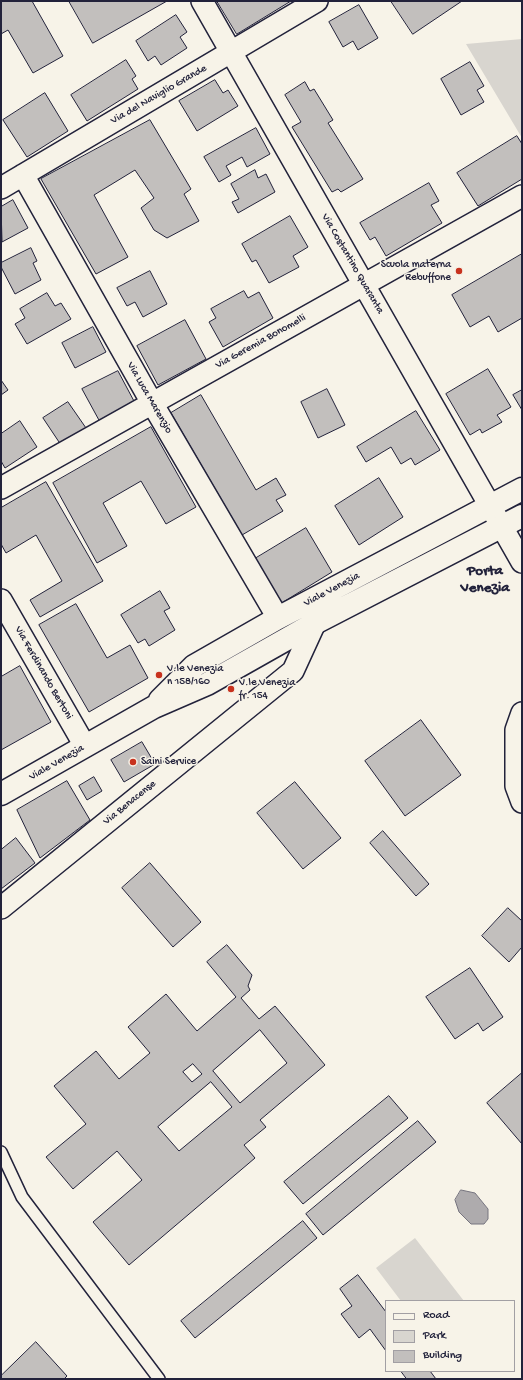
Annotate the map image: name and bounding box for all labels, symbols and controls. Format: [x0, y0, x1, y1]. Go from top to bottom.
street label: Via del Naviglio Grande [109, 62, 209, 128]
street label: Via Costantino Quaranta [318, 211, 386, 317]
place label: Scuola materna Rebuffone [381, 258, 451, 284]
marker: Scuola materna Rebuffone [454, 266, 464, 276]
street label: Via Geremia Bonomelli [214, 312, 308, 372]
street label: Via Luca Marenzio [123, 360, 175, 436]
district label: Porta Venezia [460, 563, 510, 598]
street label: Viale Venezia [302, 570, 362, 610]
street label: Via Ferdinando Bertoni [11, 624, 75, 722]
place label: V.le Venezia n 158/160 [167, 662, 223, 688]
marker: V.le Venezia n 158/160 [154, 670, 164, 680]
place label: V.le Venezia fr. 154 [239, 676, 295, 702]
marker: V.le Venezia fr. 154 [226, 684, 236, 694]
street label: Viale Venezia [27, 742, 87, 784]
place label: Saini Service [141, 755, 196, 769]
marker: Saini Service [128, 757, 138, 767]
street label: Via Benacense [101, 778, 159, 828]
legend [385, 1300, 515, 1372]
text: Road [423, 1309, 449, 1323]
text: Park [423, 1329, 446, 1343]
text: Building [423, 1349, 462, 1363]

